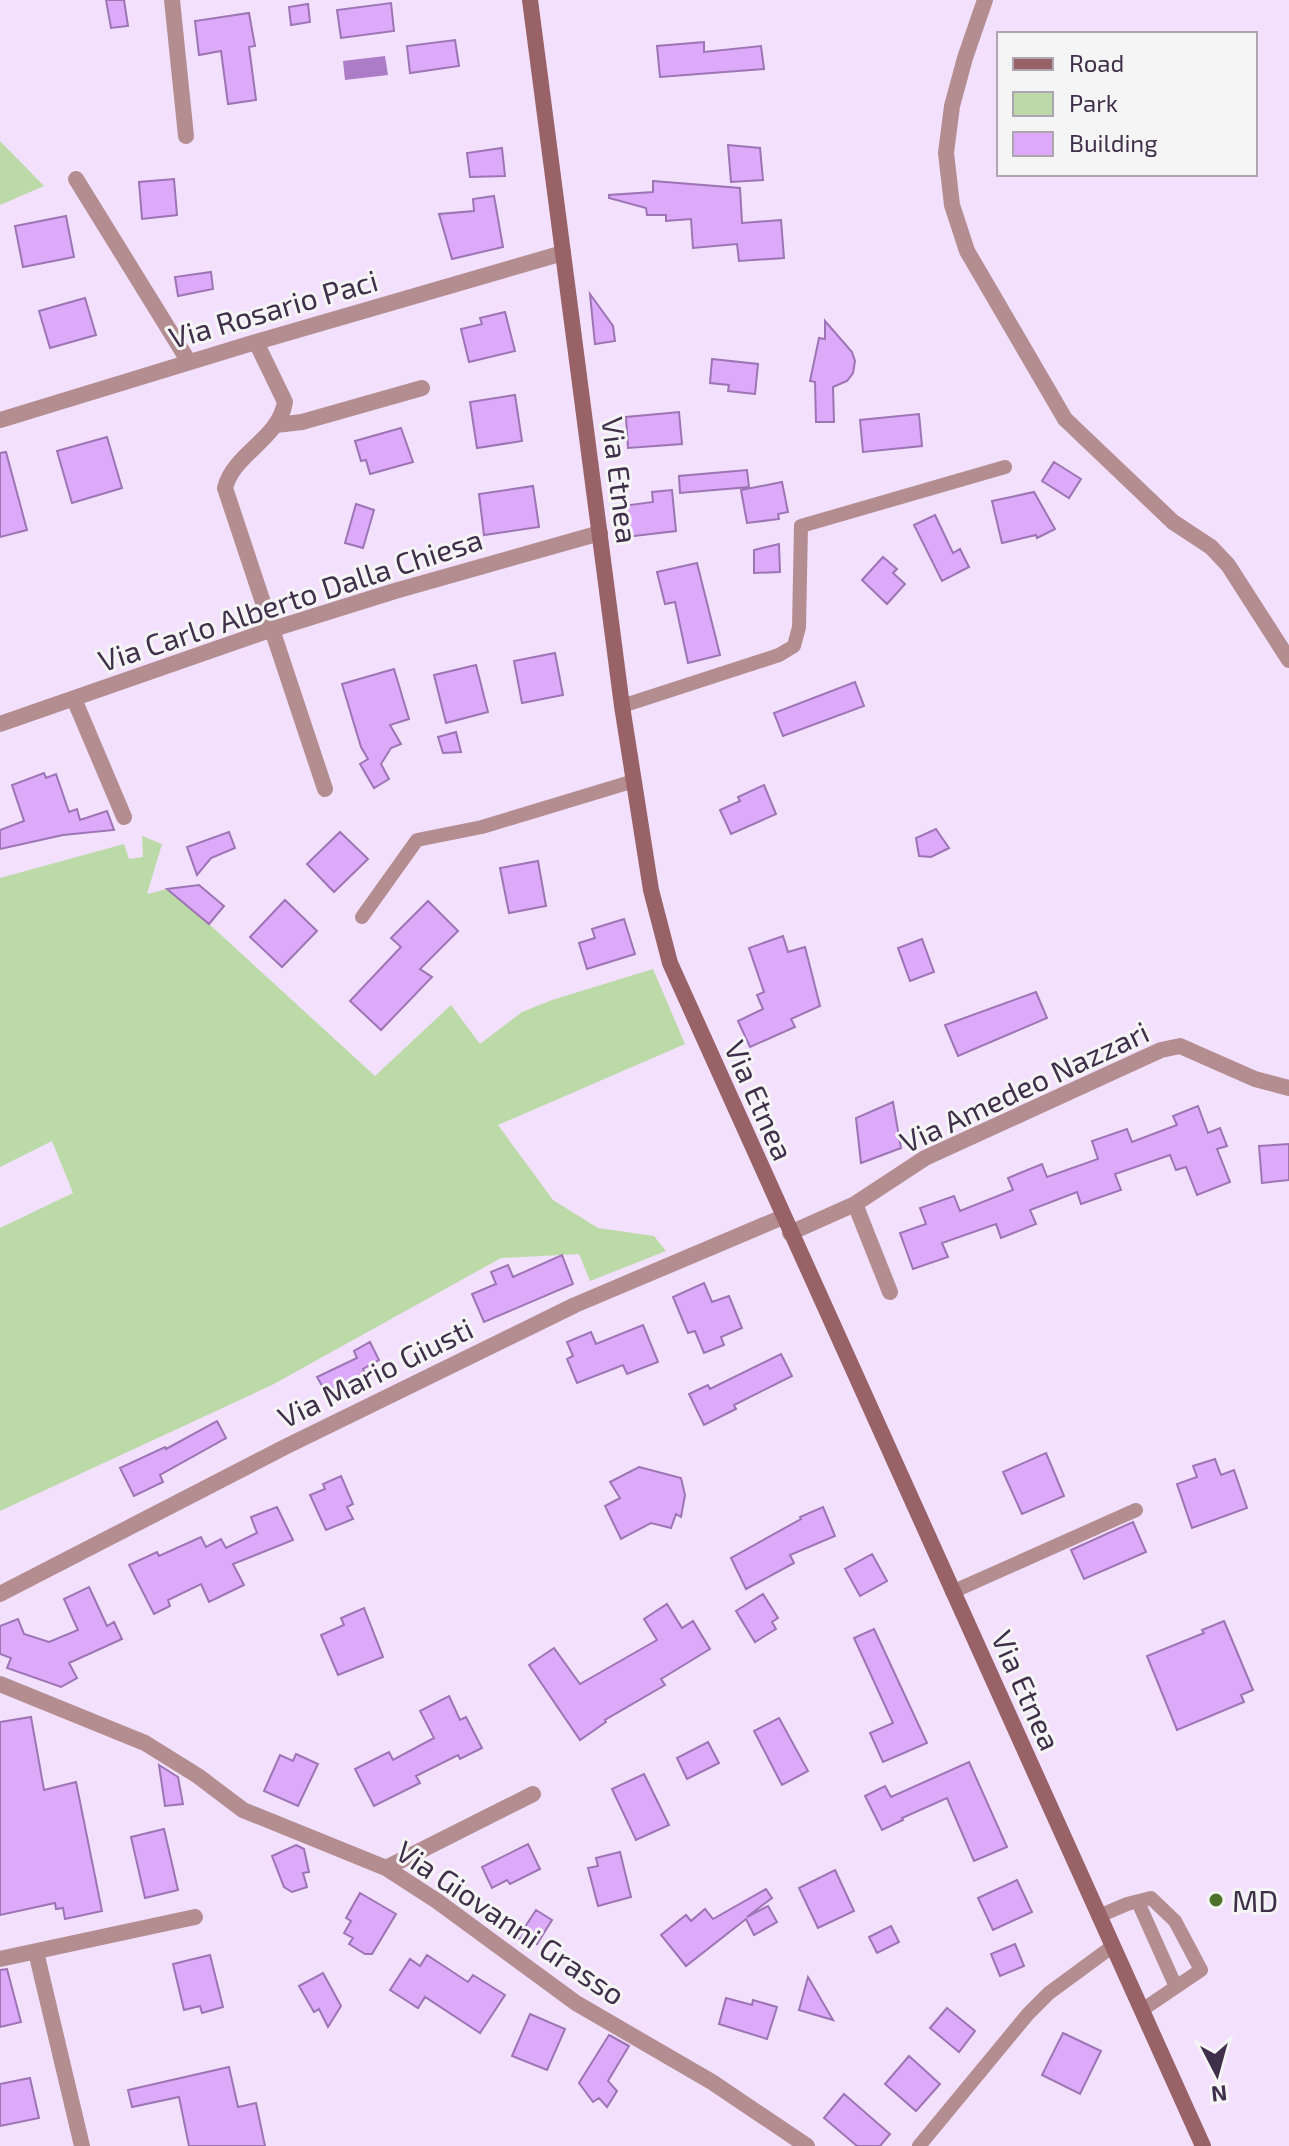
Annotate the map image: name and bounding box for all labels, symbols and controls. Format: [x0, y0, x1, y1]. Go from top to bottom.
legend [997, 32, 1257, 176]
text: Road [1069, 48, 1124, 77]
text: Park [1069, 88, 1118, 117]
text: Building [1069, 128, 1158, 157]
street label: Via Rosario Paci [165, 261, 381, 355]
street label: Via Etnea [595, 415, 647, 545]
street label: Via Carlo Alberto Dalla Chiesa [93, 520, 487, 678]
street label: Via Amedeo Nazzari [894, 1013, 1154, 1159]
street label: Via Etnea [718, 1035, 802, 1165]
street label: Via Mario Giusti [272, 1309, 478, 1435]
street label: Via Etnea [985, 1625, 1069, 1755]
street label: Via Giovanni Grasso [390, 1832, 632, 2012]
place label: MD [1232, 1882, 1278, 1918]
marker: MD [1207, 1891, 1225, 1909]
north arrow [1177, 2034, 1257, 2114]
text: N [1210, 2081, 1228, 2109]

